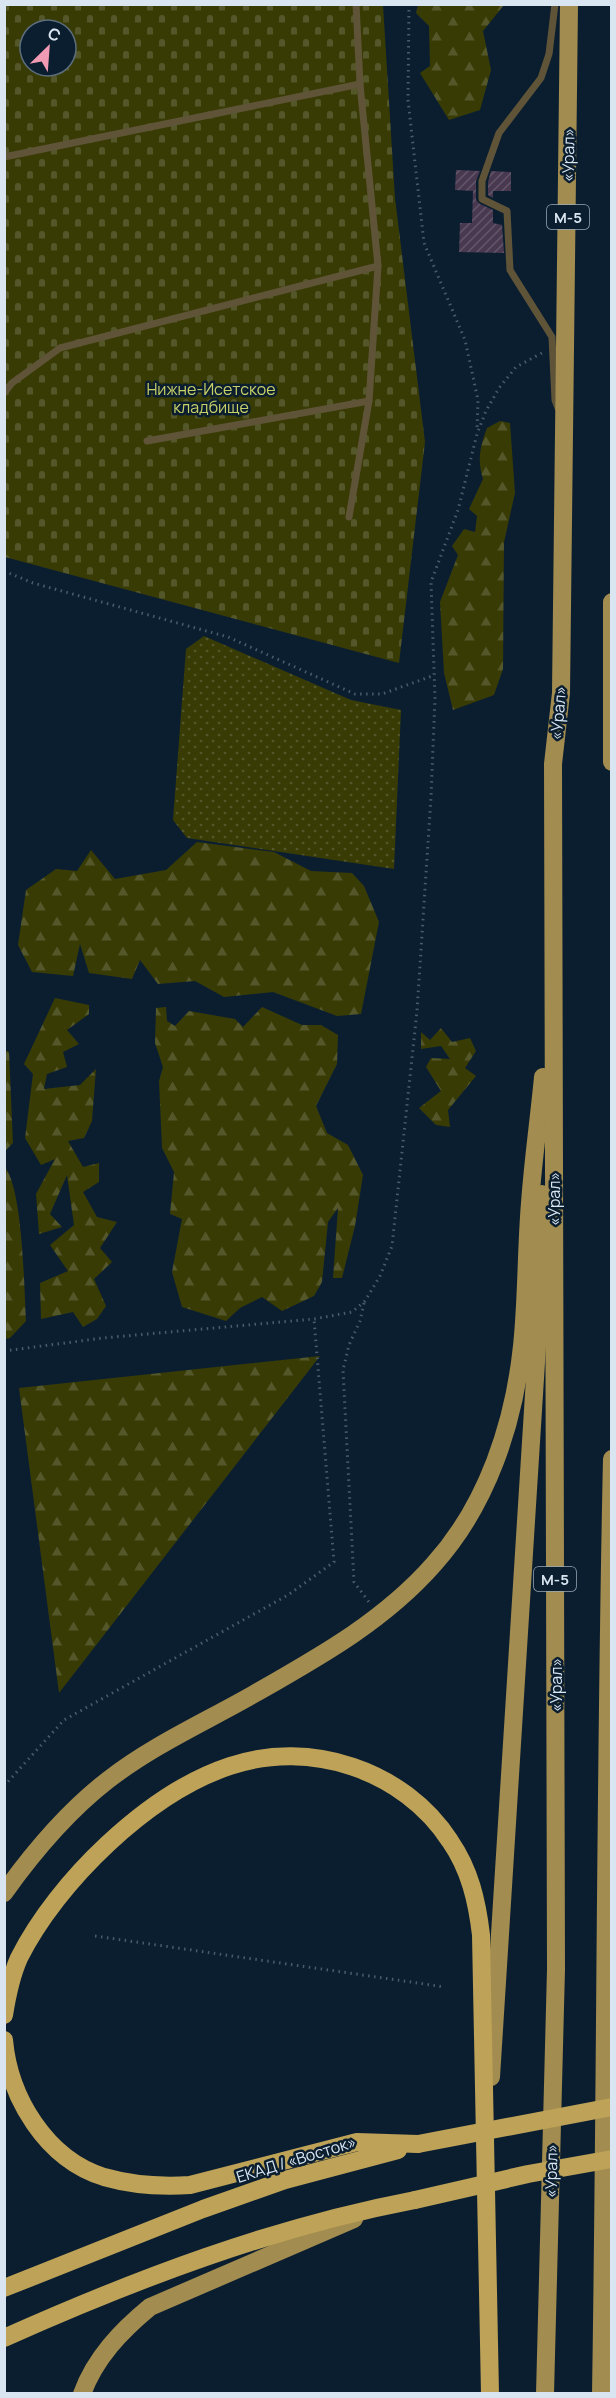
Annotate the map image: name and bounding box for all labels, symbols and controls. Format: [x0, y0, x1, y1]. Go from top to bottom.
north arrow [18, 18, 78, 78]
text: С [44, 22, 65, 47]
street label: «Урал» [557, 128, 579, 182]
road number: М-5 [547, 205, 589, 229]
park label: Нижне-Исетское кладбище [146, 378, 276, 418]
street label: «Урал» [545, 685, 571, 741]
street label: «Урал» [543, 1172, 565, 1226]
road number: М-5 [534, 1567, 576, 1591]
street label: «Урал» [545, 1658, 567, 1712]
street label: ЕКАД / «Восток» [233, 2130, 359, 2188]
street label: «Урал» [540, 2144, 562, 2198]

